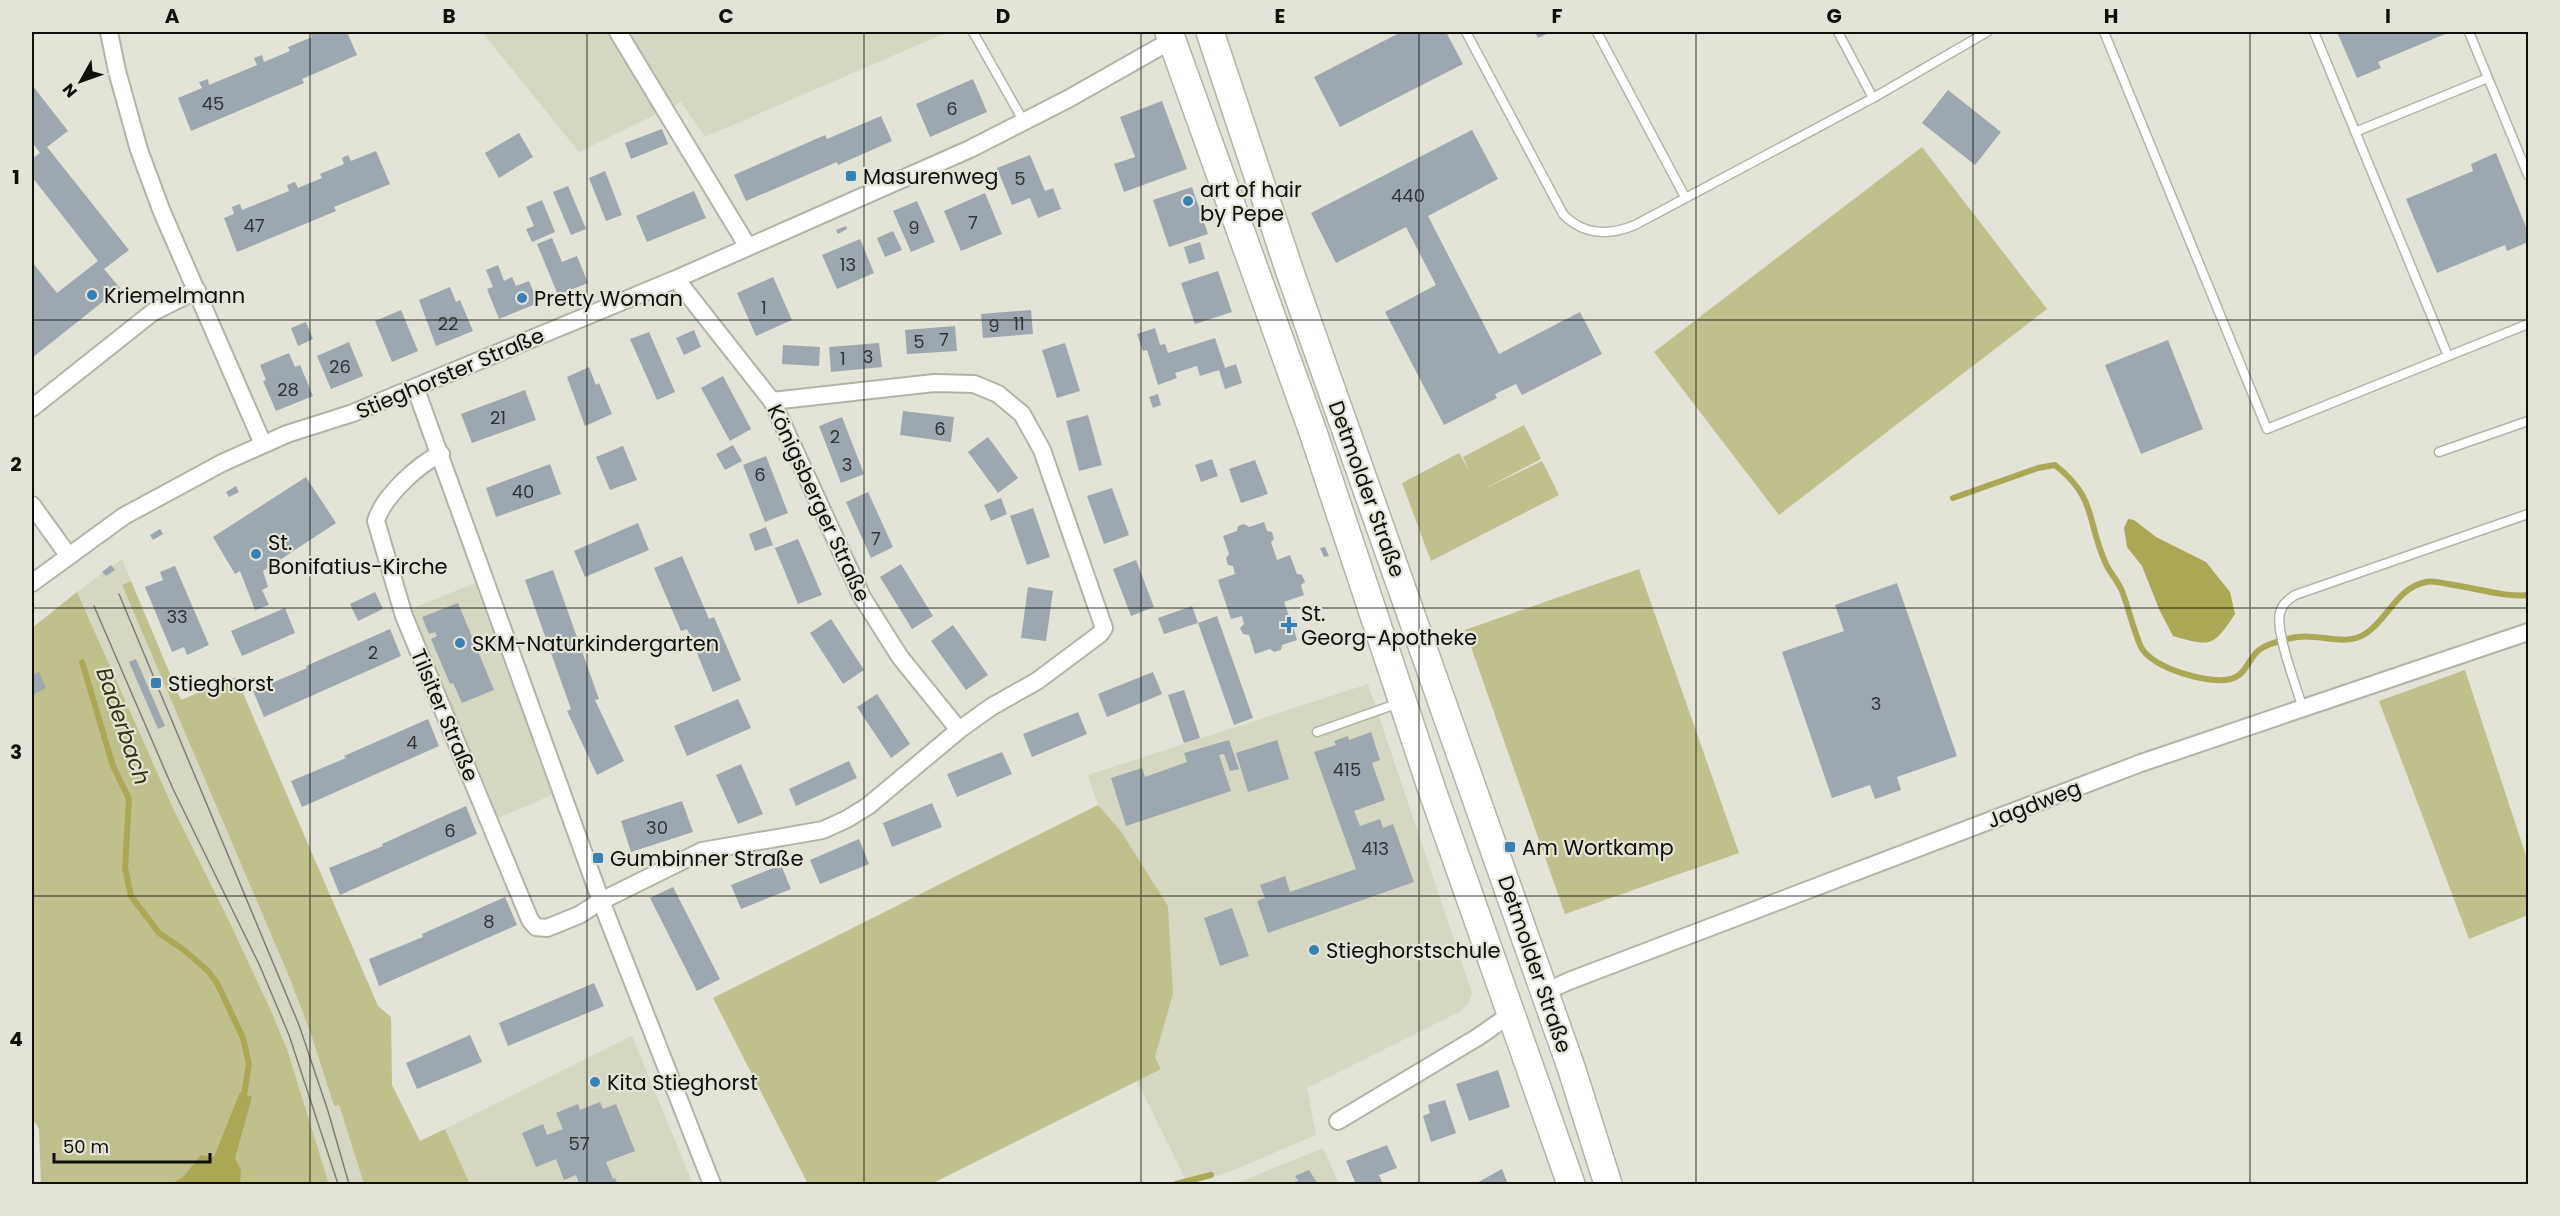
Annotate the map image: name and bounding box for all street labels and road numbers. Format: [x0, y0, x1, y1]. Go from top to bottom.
street label: Stieghorster Straße [352, 320, 548, 426]
street label: Detmolder Straße [1322, 397, 1412, 581]
street label: Königsberger Straße [760, 400, 878, 606]
street label: Tilsiter Straße [404, 644, 486, 786]
street label: Jagdweg [1983, 773, 2085, 835]
street label: Detmolder Straße [1491, 871, 1579, 1057]

